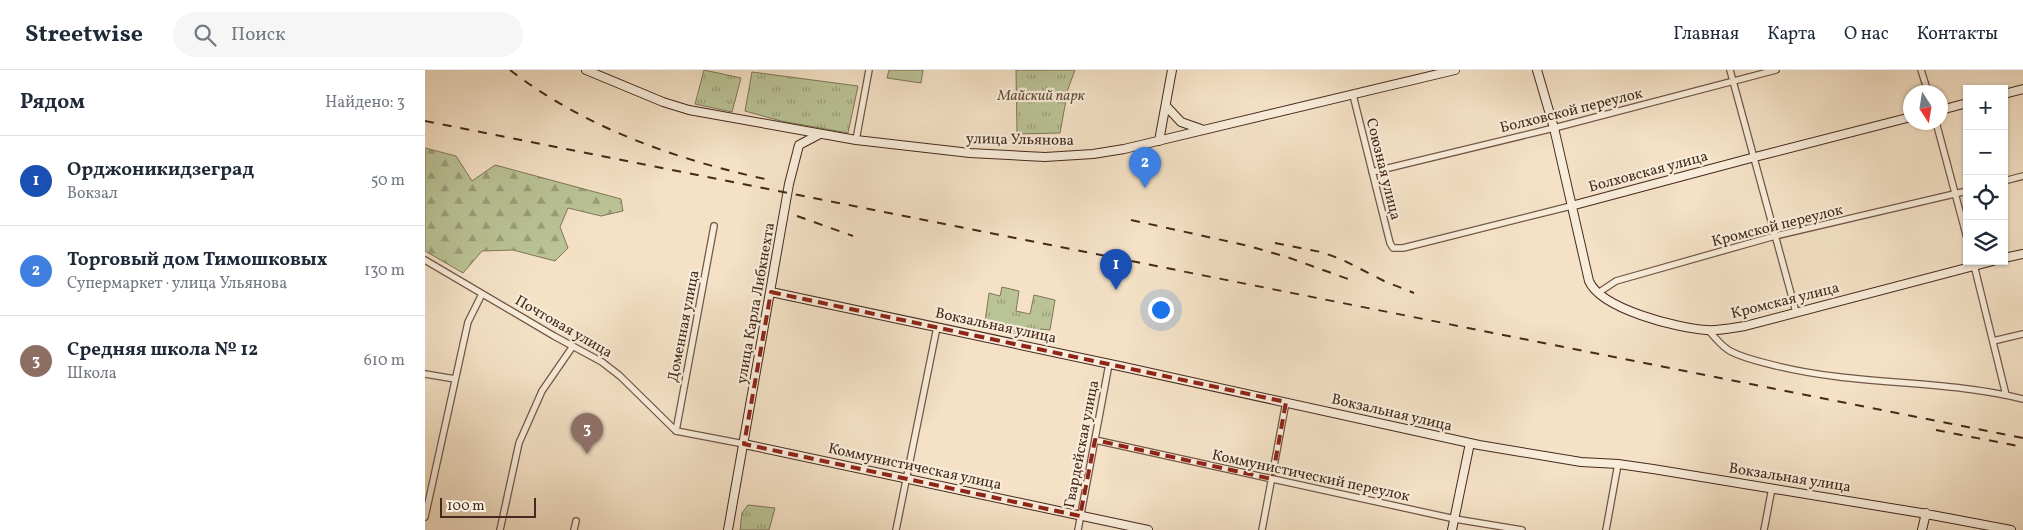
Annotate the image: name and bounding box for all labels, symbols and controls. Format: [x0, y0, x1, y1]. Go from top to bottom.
search box [173, 12, 523, 57]
text: Streetwise [25, 18, 143, 52]
icon: search [191, 21, 219, 49]
text: Поиск [231, 22, 285, 48]
text: Главная [1673, 22, 1739, 47]
text: Карта [1767, 22, 1816, 47]
text: О нас [1844, 22, 1889, 47]
text: Контакты [1917, 22, 1998, 47]
street label: Болховской переулок [1498, 84, 1645, 139]
north arrow [1903, 85, 1948, 130]
map controls [1963, 85, 2008, 265]
button: + [1963, 85, 2008, 130]
park label: Майский парк [996, 86, 1085, 107]
text: Рядом [20, 88, 85, 117]
text: Найдено: 3 [325, 92, 405, 114]
street label: Союзная улица [1360, 116, 1405, 223]
street label: улица Ульянова [966, 129, 1074, 152]
button: − [1963, 130, 2008, 175]
street label: Болховская улица [1586, 146, 1710, 198]
pin: 2 [1129, 147, 1161, 188]
text: Орджоникидзеград [67, 157, 254, 183]
text: 1 [33, 170, 39, 192]
text: 50 m [371, 170, 405, 192]
button: locate [1963, 175, 2008, 220]
text: Вокзал [67, 183, 118, 205]
street label: Кромской переулок [1710, 200, 1845, 253]
button: layers [1963, 220, 2008, 265]
street label: улица Карла Либкнехта [732, 221, 781, 386]
text: Торговый дом Тимошковых [67, 247, 327, 273]
pin: 1 [1100, 249, 1132, 290]
text: 2 [32, 260, 40, 282]
text: 130 m [364, 260, 405, 282]
street label: Доменная улица [663, 268, 706, 384]
text: Супермаркет · улица Ульянова [67, 273, 287, 295]
street label: Кромская улица [1729, 278, 1842, 325]
street label: Почтовая улица [510, 291, 616, 364]
your location [1148, 297, 1174, 323]
street label: Вокзальная улица [933, 303, 1058, 350]
text: Средняя школа № 12 [67, 337, 258, 363]
text: 3 [32, 350, 40, 372]
text: 610 m [364, 350, 405, 372]
text: Школа [67, 363, 117, 385]
street label: Гвардейская улица [1060, 378, 1105, 510]
street label: Вокзальная улица [1329, 389, 1454, 438]
pin: 3 [571, 413, 603, 454]
street label: Коммунистическая улица [826, 439, 1003, 496]
street label: Коммунистический переулок [1210, 445, 1412, 508]
street label: Вокзальная улица [1727, 458, 1852, 499]
scale bar [440, 495, 536, 518]
text: 100 m [447, 497, 485, 516]

